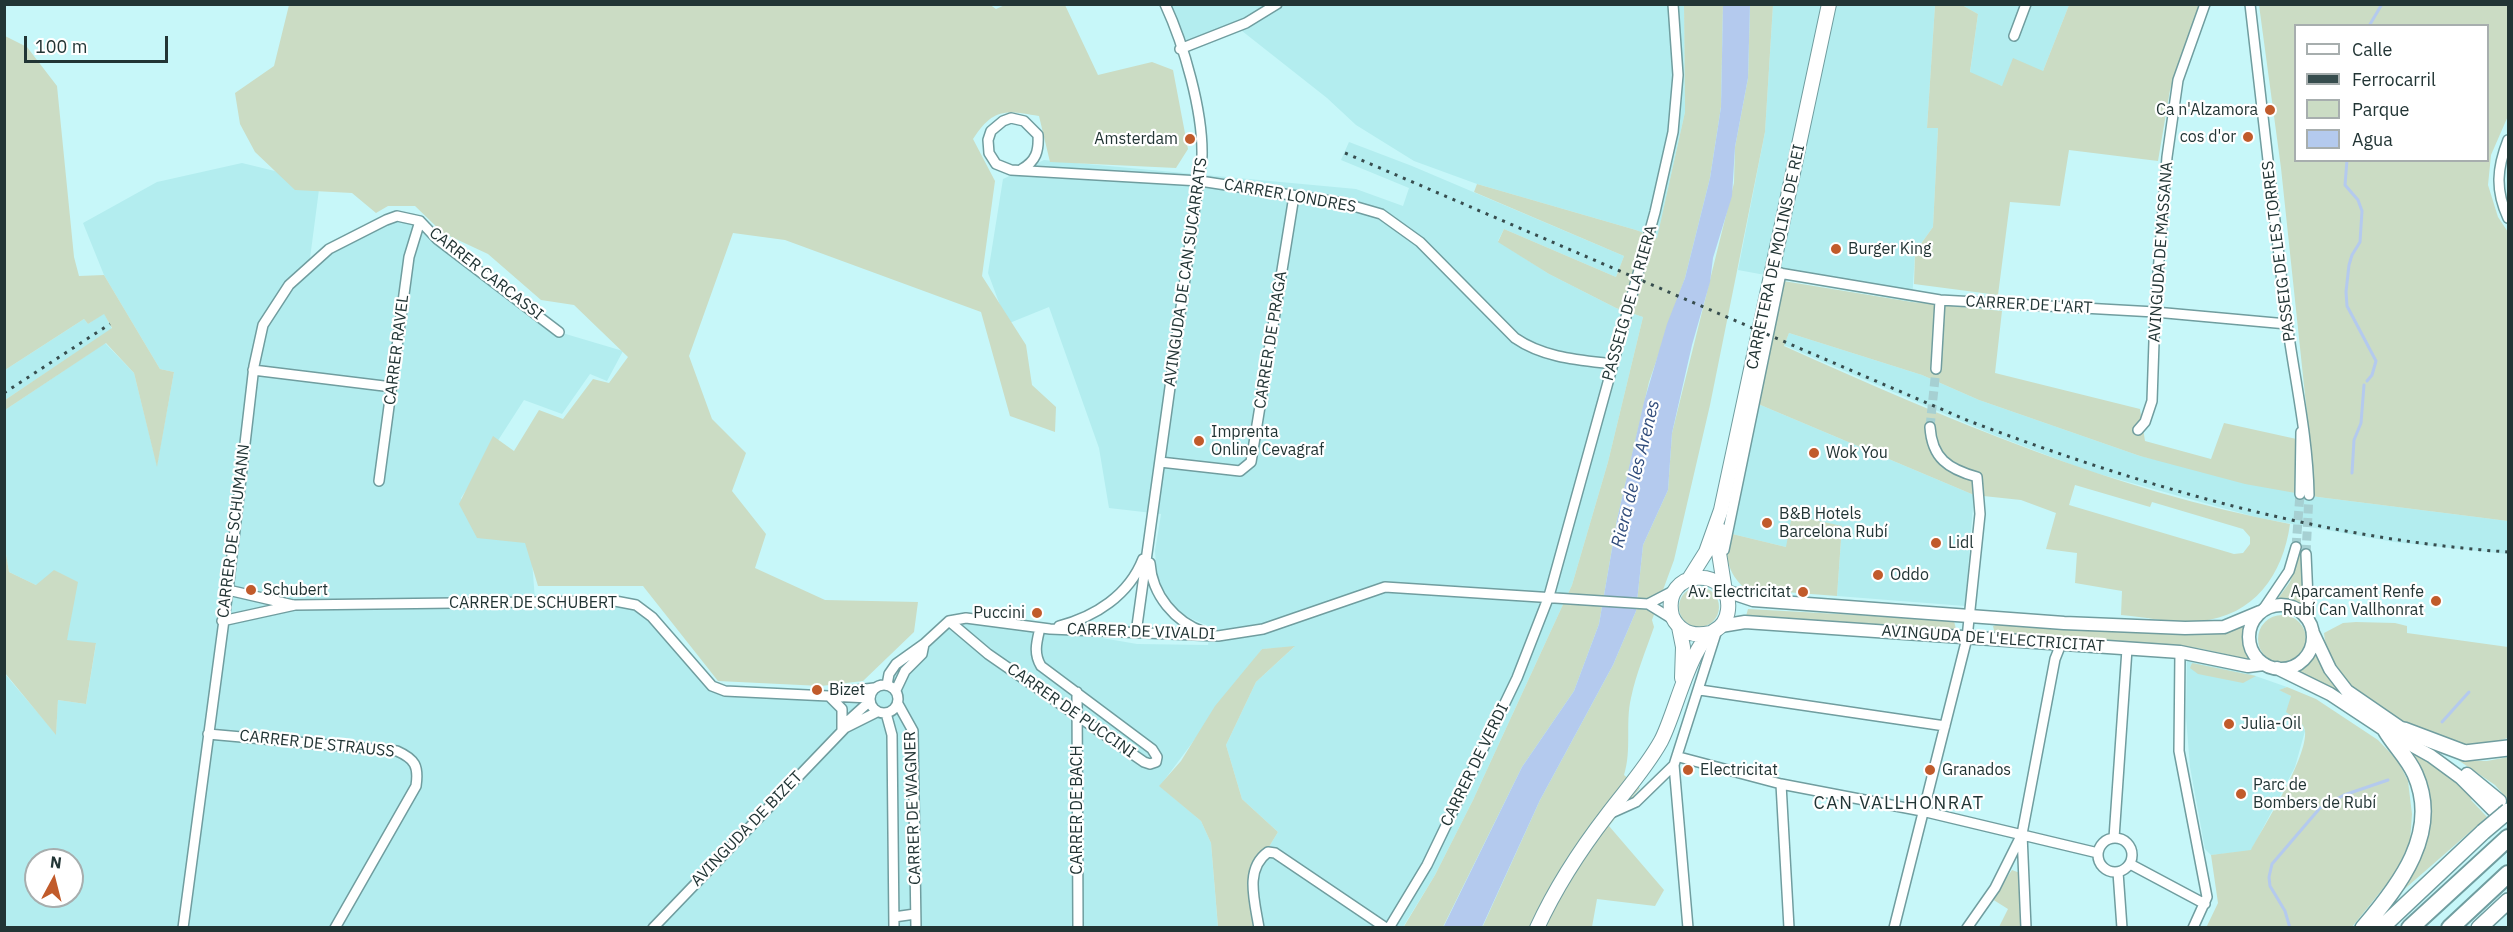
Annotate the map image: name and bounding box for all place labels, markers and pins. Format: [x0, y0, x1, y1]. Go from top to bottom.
place label: Ca n'Alzamora [2156, 100, 2258, 120]
marker: Ca n'Alzamora [2263, 103, 2277, 117]
place label: cos d'or [2180, 127, 2236, 147]
place label: Amsterdam [1094, 129, 1178, 149]
marker: cos d'or [2241, 130, 2255, 144]
marker: Amsterdam [1183, 132, 1197, 146]
place label: Burger King [1848, 239, 1932, 259]
marker: Burger King [1829, 242, 1843, 256]
place label: Imprenta Online Cevagraf [1211, 422, 1324, 460]
marker: Imprenta Online Cevagraf [1192, 434, 1206, 448]
place label: Wok You [1826, 443, 1888, 463]
marker: Wok You [1807, 446, 1821, 460]
place label: B&B Hotels Barcelona Rubí [1779, 504, 1888, 542]
marker: B&B Hotels Barcelona Rubí [1760, 516, 1774, 530]
place label: Lidl [1948, 533, 1974, 553]
marker: Lidl [1929, 536, 1943, 550]
place label: Oddo [1890, 565, 1929, 585]
marker: Oddo [1871, 568, 1885, 582]
place label: Schubert [263, 580, 328, 600]
place label: Av. Electricitat [1688, 582, 1791, 602]
place label: Aparcament Renfe Rubí Can Vallhonrat [2283, 582, 2424, 620]
marker: Schubert [244, 583, 258, 597]
marker: Av. Electricitat [1796, 585, 1810, 599]
marker: Aparcament Renfe Rubí Can Vallhonrat [2429, 594, 2443, 608]
place label: Puccini [973, 603, 1025, 623]
marker: Puccini [1030, 606, 1044, 620]
place label: Bizet [829, 680, 865, 700]
marker: Bizet [810, 683, 824, 697]
place label: Julia-Oil [2241, 714, 2301, 734]
marker: Julia-Oil [2222, 717, 2236, 731]
place label: Electricitat [1700, 760, 1778, 780]
place label: Granados [1942, 760, 2011, 780]
marker: Electricitat [1681, 763, 1695, 777]
marker: Granados [1923, 763, 1937, 777]
place label: Parc de Bombers de Rubí [2253, 775, 2376, 813]
marker: Parc de Bombers de Rubí [2234, 787, 2248, 801]

